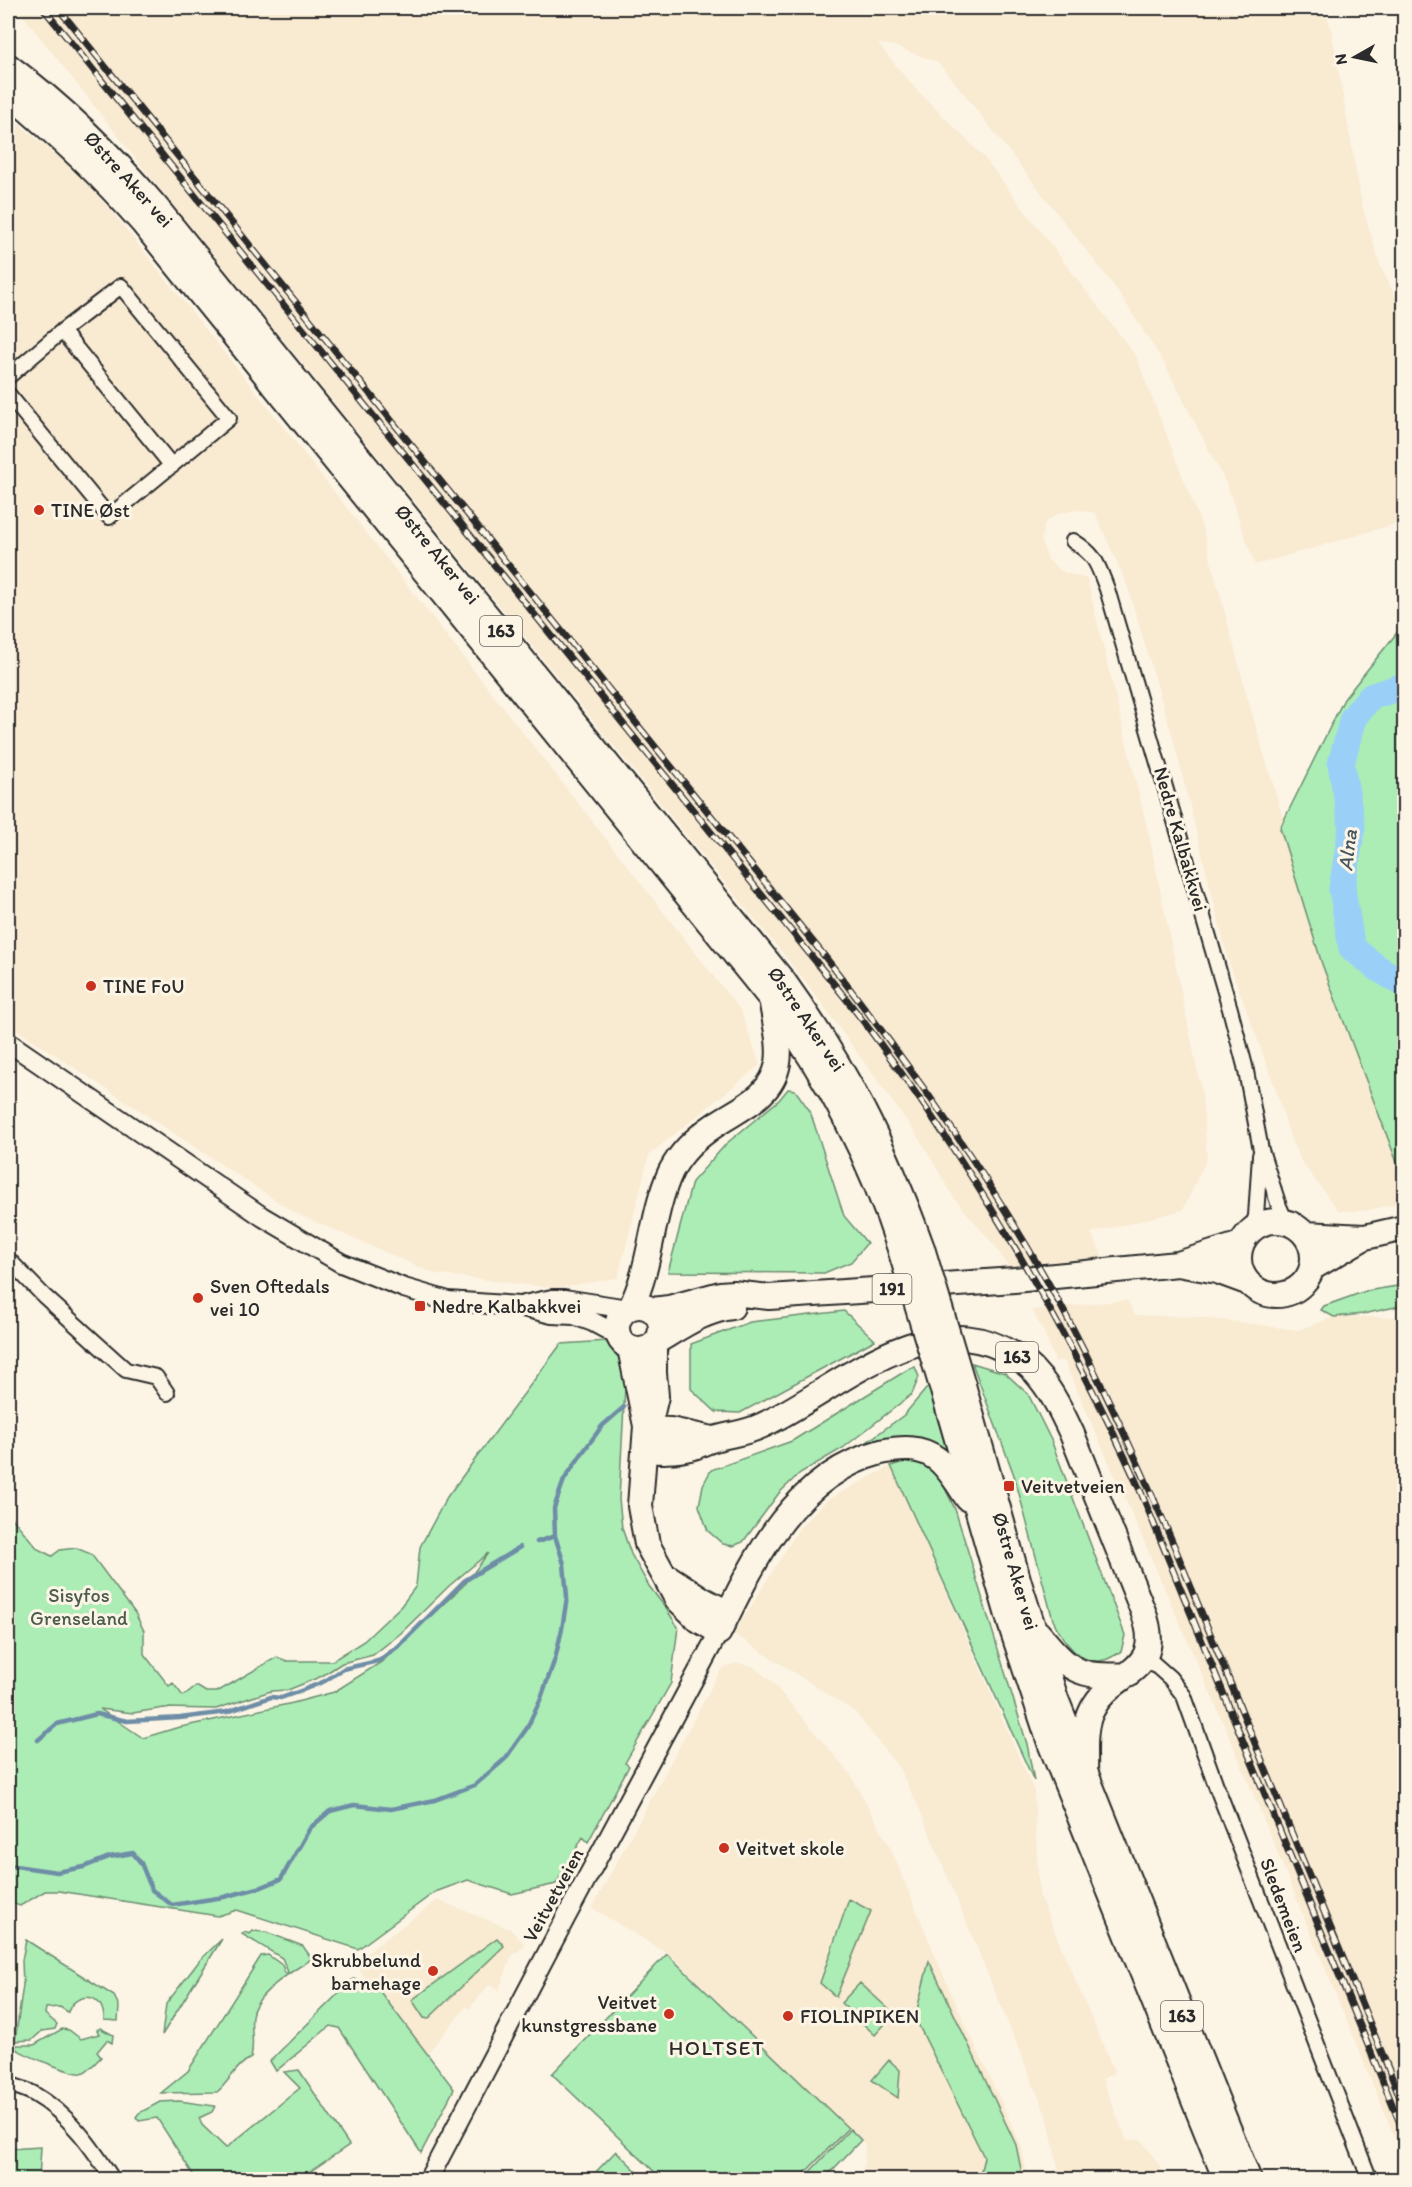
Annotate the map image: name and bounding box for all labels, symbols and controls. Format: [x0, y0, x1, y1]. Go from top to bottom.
north arrow [1325, 27, 1385, 87]
text: N [1330, 52, 1351, 66]
street label: Østre Aker vei [79, 126, 179, 232]
place label: TINE Øst [51, 498, 130, 522]
street label: Østre Aker vei [390, 499, 486, 609]
marker: TINE Øst [32, 503, 46, 517]
road number: 163 [480, 616, 522, 646]
street label: Nedre Kalbakkvei [1149, 764, 1213, 914]
water label: Alna [1332, 828, 1362, 872]
street label: Østre Aker vei [763, 962, 851, 1076]
place label: TINE FoU [103, 974, 185, 998]
marker: TINE FoU [84, 979, 98, 993]
place label: Sven Oftedals vei 10 [210, 1274, 330, 1321]
road number: 191 [872, 1274, 912, 1304]
marker: Sven Oftedals vei 10 [191, 1291, 205, 1305]
place label: Nedre Kalbakkvei [432, 1294, 581, 1318]
marker: Nedre Kalbakkvei [413, 1299, 427, 1313]
road number: 163 [996, 1342, 1038, 1372]
place label: Veitvetveien [1021, 1474, 1125, 1498]
marker: Veitvetveien [1002, 1479, 1016, 1493]
street label: Østre Aker vei [988, 1509, 1044, 1633]
park label: Sisyfos Grenseland [30, 1583, 128, 1630]
place label: Veitvet skole [736, 1836, 845, 1860]
marker: Veitvet skole [717, 1841, 731, 1855]
street label: Veitvetveien [517, 1844, 589, 1946]
street label: Sledemeien [1255, 1854, 1313, 1956]
place label: Skrubbelund barnehage [311, 1948, 421, 1995]
marker: Skrubbelund barnehage [426, 1964, 440, 1978]
place label: Veitvet kunstgressbane [521, 1990, 657, 2037]
road number: 163 [1161, 2001, 1203, 2031]
place label: FIOLINPIKEN [800, 2004, 919, 2028]
marker: Veitvet kunstgressbane [662, 2007, 676, 2021]
marker: FIOLINPIKEN [781, 2009, 795, 2023]
district label: HOLTSET [669, 2035, 765, 2060]

